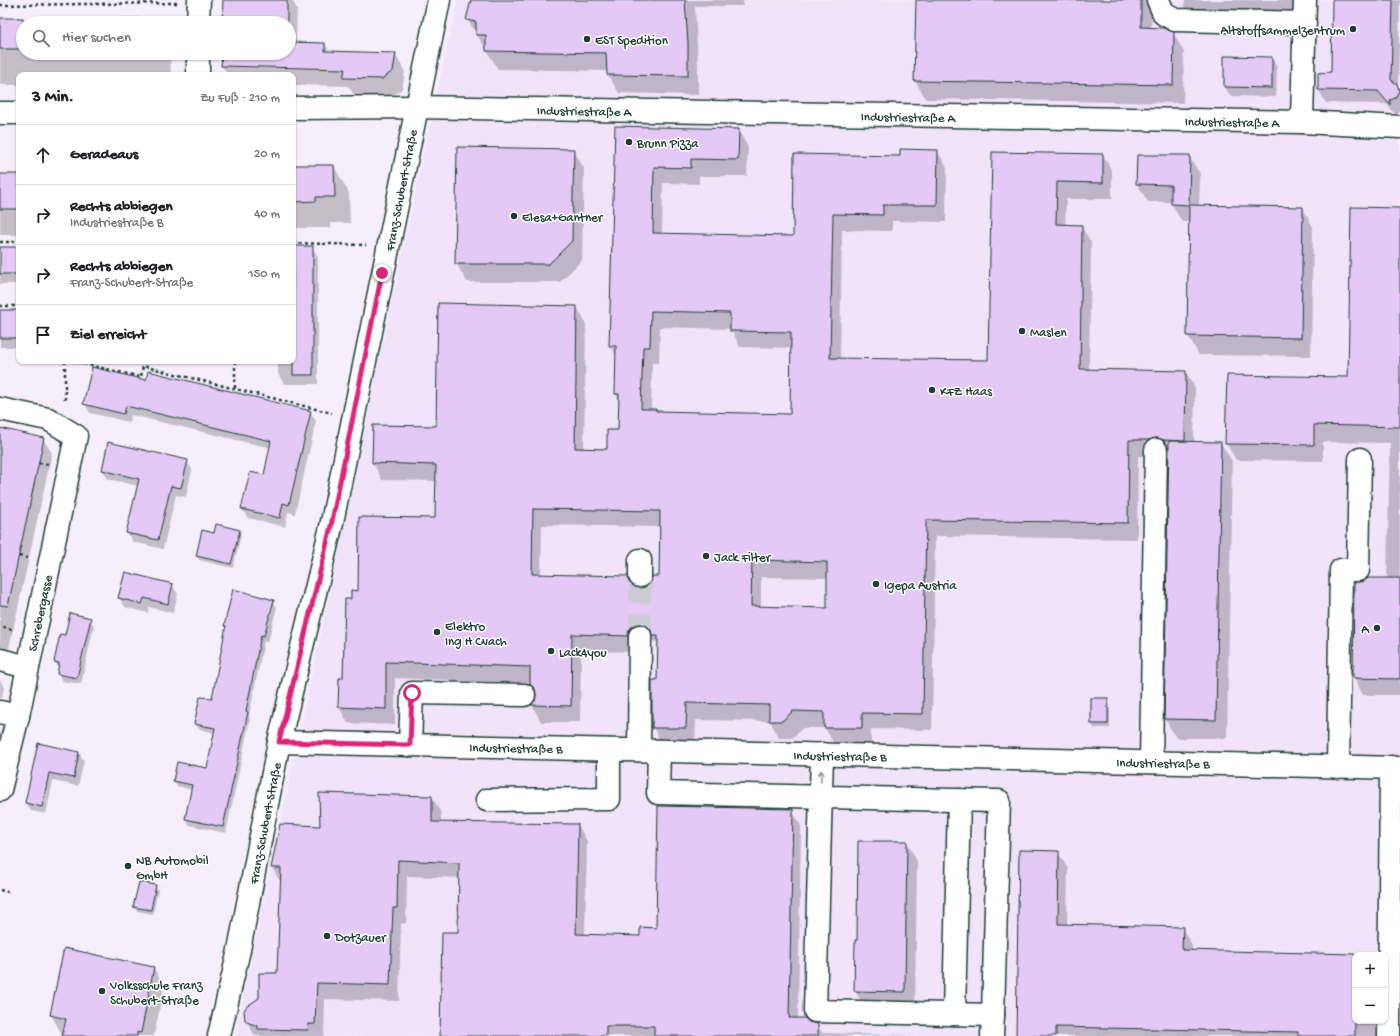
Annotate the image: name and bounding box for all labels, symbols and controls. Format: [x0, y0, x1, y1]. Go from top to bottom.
search box [16, 16, 296, 60]
place label: Altstoffsammelzentrum [1220, 24, 1345, 39]
marker: Altstoffsammelzentrum [1348, 24, 1358, 34]
icon: search [30, 27, 52, 49]
text: Hier suchen [62, 29, 131, 47]
marker: EST Spedition [582, 34, 592, 44]
place label: EST Spedition [595, 34, 669, 49]
text: 3 Min. [32, 88, 74, 108]
text: Zu Fuß · 210 m [200, 91, 280, 106]
street label: Industriestraße A [537, 104, 633, 121]
street label: Industriestraße A [861, 110, 957, 127]
street label: Industriestraße A [1185, 115, 1281, 132]
street label: Franz-Schubert-Straße [383, 128, 422, 253]
marker: Brunn Pizza [624, 137, 634, 147]
place label: Brunn Pizza [636, 137, 699, 152]
icon: ahead [32, 144, 54, 166]
text: Geradeaus [70, 146, 138, 164]
text: 20 m [254, 147, 280, 162]
text: Rechts abbiegen [70, 198, 173, 216]
icon: right [32, 204, 54, 226]
text: 40 m [254, 207, 280, 222]
marker: Elesa+Gantner [509, 211, 519, 221]
place label: Elesa+Gantner [522, 211, 604, 226]
text: Industriestraße B [70, 216, 164, 231]
text: Rechts abbiegen [70, 258, 173, 276]
icon: right [32, 264, 54, 286]
route end [373, 264, 391, 282]
text: 150 m [248, 267, 280, 282]
text: Franz-Schubert-Straße [70, 276, 193, 291]
icon: arrive [32, 324, 54, 346]
text: Ziel erreicht [70, 326, 146, 344]
marker: Maslen [1017, 326, 1027, 336]
place label: Maslen [1030, 326, 1068, 341]
marker: KFZ Haas [927, 385, 937, 395]
place label: KFZ Haas [940, 385, 993, 400]
marker: Jack Filter [701, 551, 711, 561]
place label: Jack Filter [714, 551, 772, 566]
street label: Schrebergasse [26, 574, 57, 653]
marker: Igepa Austria [871, 579, 881, 589]
place label: Igepa Austria [884, 579, 957, 594]
place label: Elektro Ing H Cvach [445, 620, 507, 650]
place label: A [1361, 623, 1370, 638]
marker: A [1372, 623, 1382, 633]
marker: Elektro Ing H Cvach [432, 627, 442, 637]
marker: Lack4you [546, 646, 556, 656]
place label: Lack4you [559, 646, 607, 661]
route start [403, 684, 421, 702]
street label: Industriestraße B [469, 741, 563, 758]
street label: Industriestraße B [793, 749, 887, 766]
street label: Industriestraße B [1116, 756, 1210, 773]
street label: Franz-Schubert-Straße [247, 761, 286, 886]
one-way arrow [817, 770, 825, 783]
place label: NB Automobil GmbH [136, 854, 209, 884]
marker: NB Automobil GmbH [123, 861, 133, 871]
marker: Dotzauer [322, 931, 332, 941]
place label: Dotzauer [334, 931, 387, 946]
map controls [1352, 952, 1388, 1024]
button: + [1352, 952, 1388, 988]
place label: Volksschule Franz Schubert-Straße [109, 979, 204, 1009]
marker: Volksschule Franz Schubert-Straße [97, 986, 107, 996]
button: − [1352, 988, 1388, 1024]

